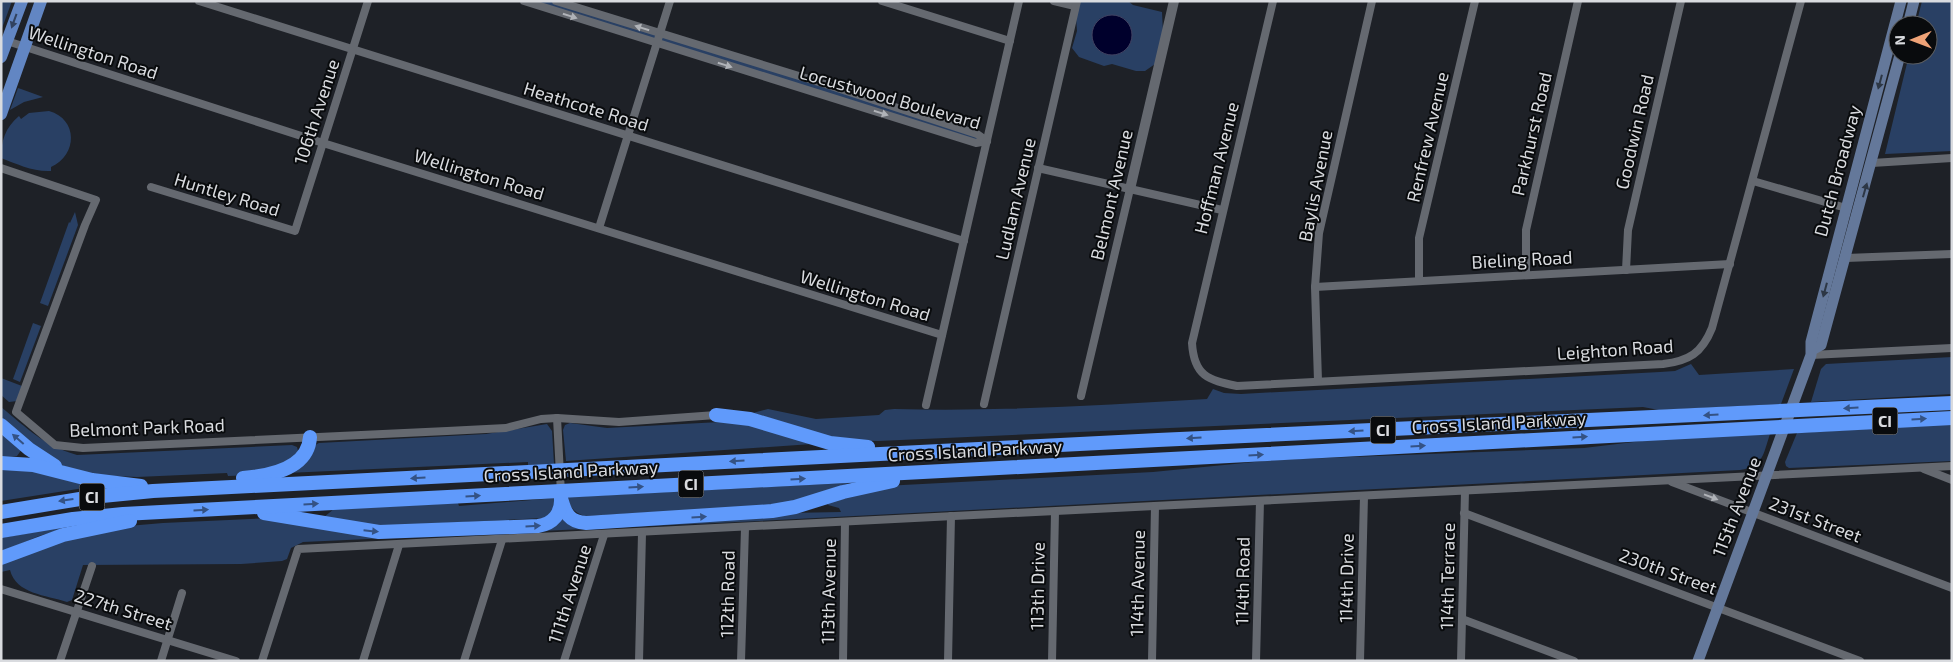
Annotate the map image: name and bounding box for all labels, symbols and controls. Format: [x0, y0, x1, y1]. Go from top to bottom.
one-way arrow [563, 13, 578, 20]
one-way arrow [10, 14, 18, 29]
north arrow [1888, 15, 1938, 65]
street label: Wellington Road [26, 21, 161, 83]
one-way arrow [634, 24, 649, 31]
text: N [1891, 35, 1908, 45]
street label: 106th Avenue [289, 56, 343, 167]
one-way arrow [718, 61, 733, 69]
street label: Locustwood Boulevard [797, 61, 983, 133]
street label: Renfrew Avenue [1401, 69, 1453, 204]
street label: Parkhurst Road [1506, 70, 1556, 198]
street label: Goodwin Road [1610, 72, 1658, 191]
one-way arrow [1875, 75, 1883, 90]
street label: Heathcote Road [521, 77, 652, 136]
street label: Hoffman Avenue [1189, 100, 1243, 236]
street label: Dutch Broadway [1809, 102, 1865, 239]
one-way arrow [873, 110, 888, 117]
street label: Belmont Avenue [1085, 127, 1137, 262]
street label: Baylis Avenue [1293, 128, 1337, 244]
street label: Ludlam Avenue [990, 136, 1040, 262]
street label: Wellington Road [411, 144, 547, 204]
street label: Huntley Road [172, 168, 283, 221]
one-way arrow [1861, 182, 1869, 197]
street label: Bieling Road [1471, 245, 1573, 273]
street label: Wellington Road [797, 265, 933, 325]
one-way arrow [1820, 283, 1828, 298]
street label: Leighton Road [1556, 334, 1674, 364]
one-way arrow [1842, 404, 1858, 412]
street label: Cross Island Parkway [1411, 406, 1587, 438]
road number: CI [1872, 408, 1898, 434]
one-way arrow [1703, 411, 1719, 419]
street label: Belmont Park Road [69, 413, 225, 441]
one-way arrow [1911, 415, 1927, 423]
road number: CI [1370, 416, 1396, 444]
one-way arrow [1348, 427, 1364, 435]
one-way arrow [1573, 433, 1589, 441]
one-way arrow [11, 434, 24, 445]
street label: Cross Island Parkway [887, 434, 1063, 466]
one-way arrow [1186, 435, 1202, 443]
one-way arrow [1410, 441, 1426, 449]
one-way arrow [1248, 450, 1264, 458]
street label: 115th Avenue [1707, 454, 1765, 560]
street label: Cross Island Parkway [483, 455, 659, 487]
one-way arrow [729, 458, 745, 466]
road number: CI [678, 470, 704, 498]
one-way arrow [410, 474, 426, 482]
one-way arrow [790, 474, 806, 482]
one-way arrow [628, 483, 644, 491]
road number: CI [80, 484, 104, 511]
one-way arrow [466, 491, 482, 499]
street label: 231st Street [1766, 491, 1865, 547]
one-way arrow [1704, 493, 1719, 501]
one-way arrow [58, 497, 74, 505]
one-way arrow [303, 499, 319, 507]
one-way arrow [193, 505, 209, 513]
one-way arrow [692, 512, 708, 520]
one-way arrow [526, 521, 542, 529]
street label: 114th Terrace [1435, 522, 1459, 630]
one-way arrow [363, 527, 379, 535]
street label: 114th Avenue [1125, 529, 1149, 636]
street label: 114th Drive [1334, 533, 1358, 623]
street label: 114th Road [1230, 537, 1254, 625]
street label: 113th Avenue [816, 538, 840, 644]
street label: 111th Avenue [543, 541, 595, 646]
street label: 113th Drive [1025, 542, 1049, 630]
street label: 230th Street [1616, 543, 1720, 599]
street label: 112th Road [715, 550, 739, 638]
street label: 227th Street [72, 584, 175, 634]

